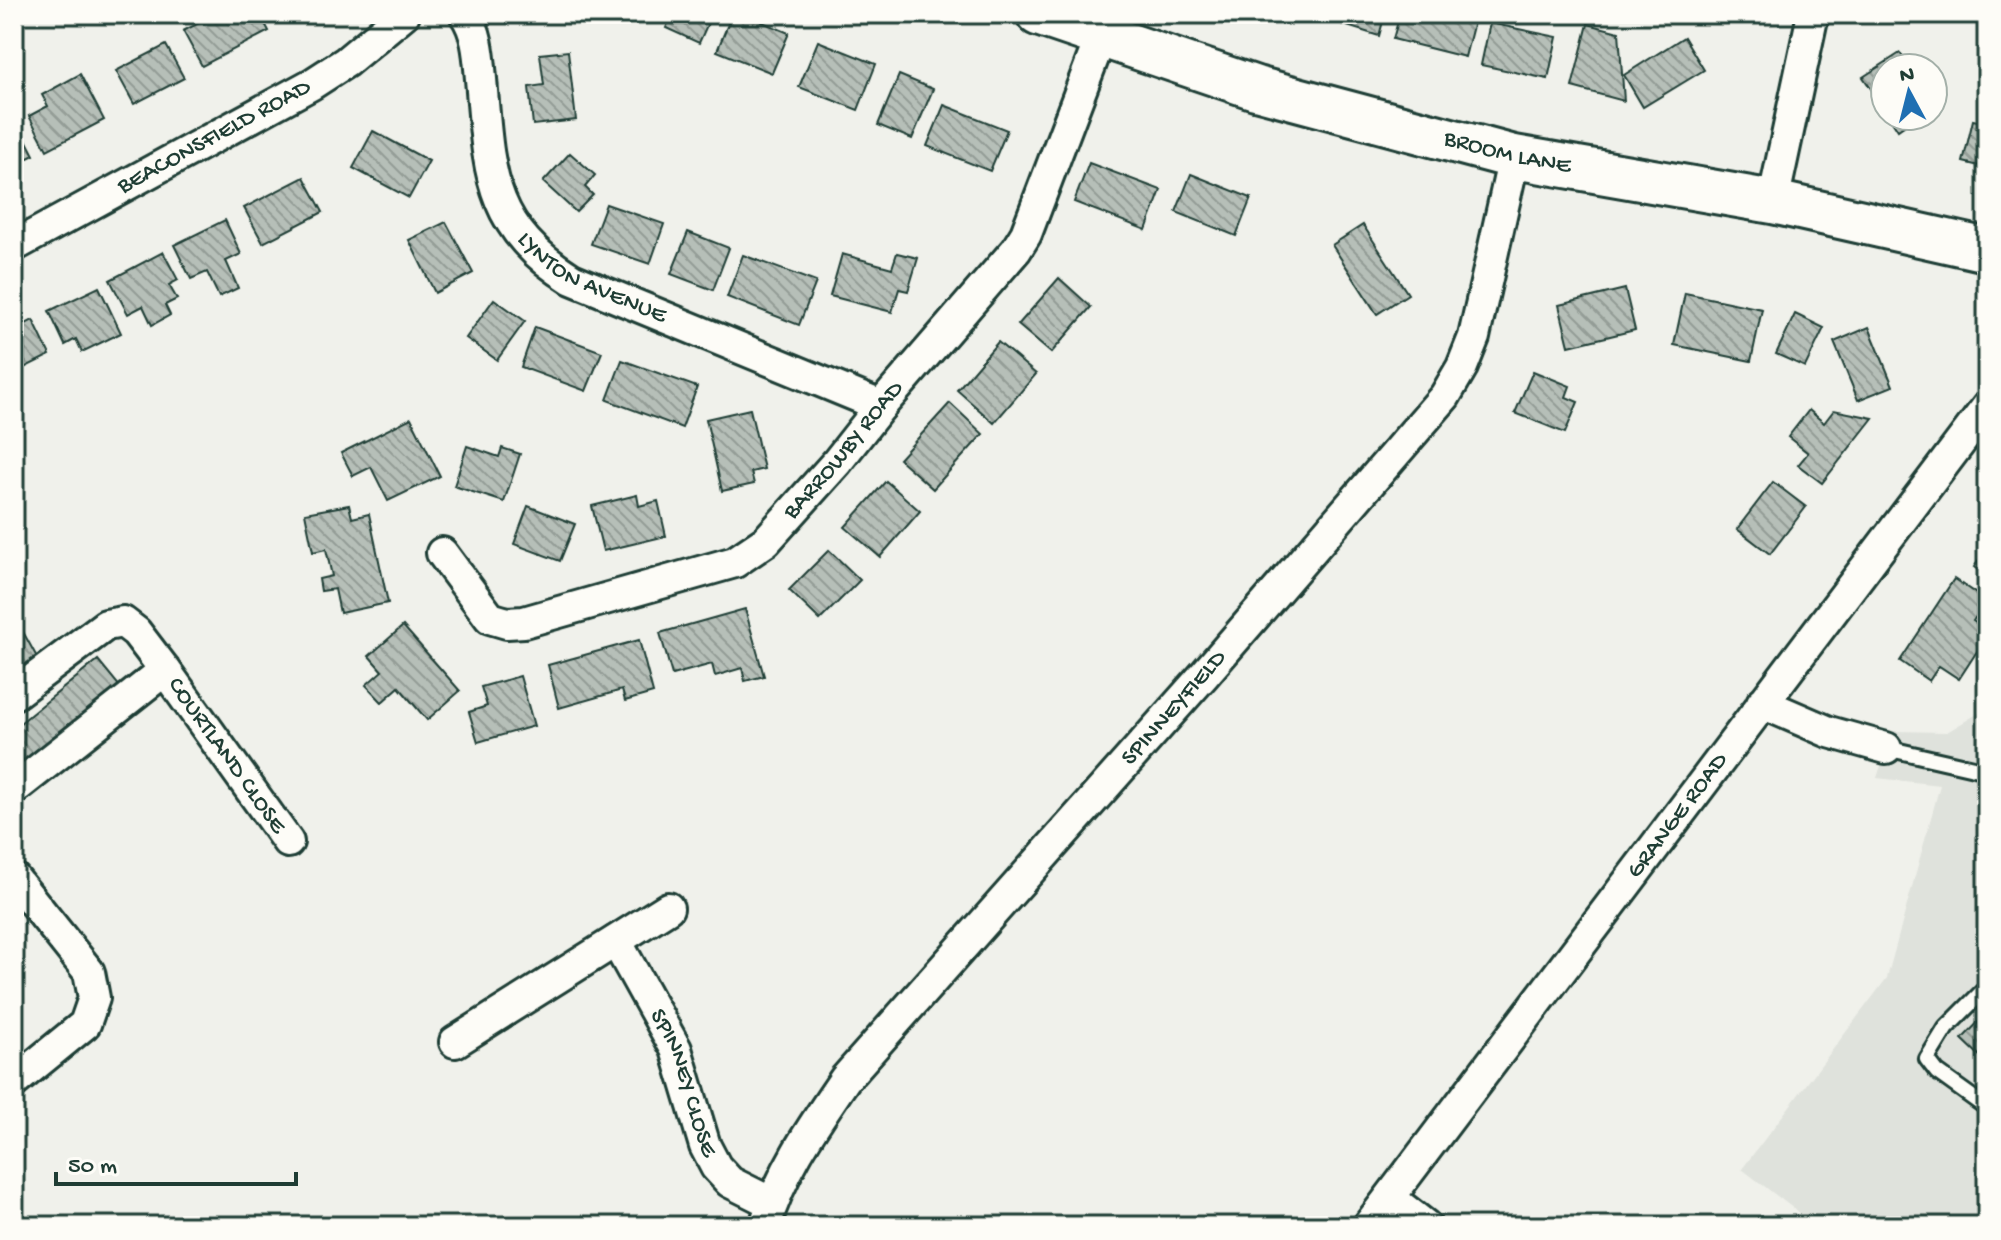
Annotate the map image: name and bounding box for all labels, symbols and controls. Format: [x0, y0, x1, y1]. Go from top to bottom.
north arrow [1869, 52, 1949, 132]
text: N [1898, 62, 1916, 90]
street label: BEACONSFIELD ROAD [112, 73, 316, 202]
street label: BROOM LANE [1440, 124, 1574, 181]
street label: LYNTON AVENUE [510, 226, 671, 331]
street label: BARROWBY ROAD [777, 375, 911, 527]
street label: SPINNEYFIELD [1115, 644, 1233, 772]
street label: COURTLAND CLOSE [161, 672, 293, 841]
street label: GRANGE ROAD [1621, 747, 1735, 885]
street label: SPINNEY CLOSE [642, 1004, 723, 1163]
scale bar [56, 1136, 296, 1186]
text: 50 m [68, 1153, 117, 1182]

